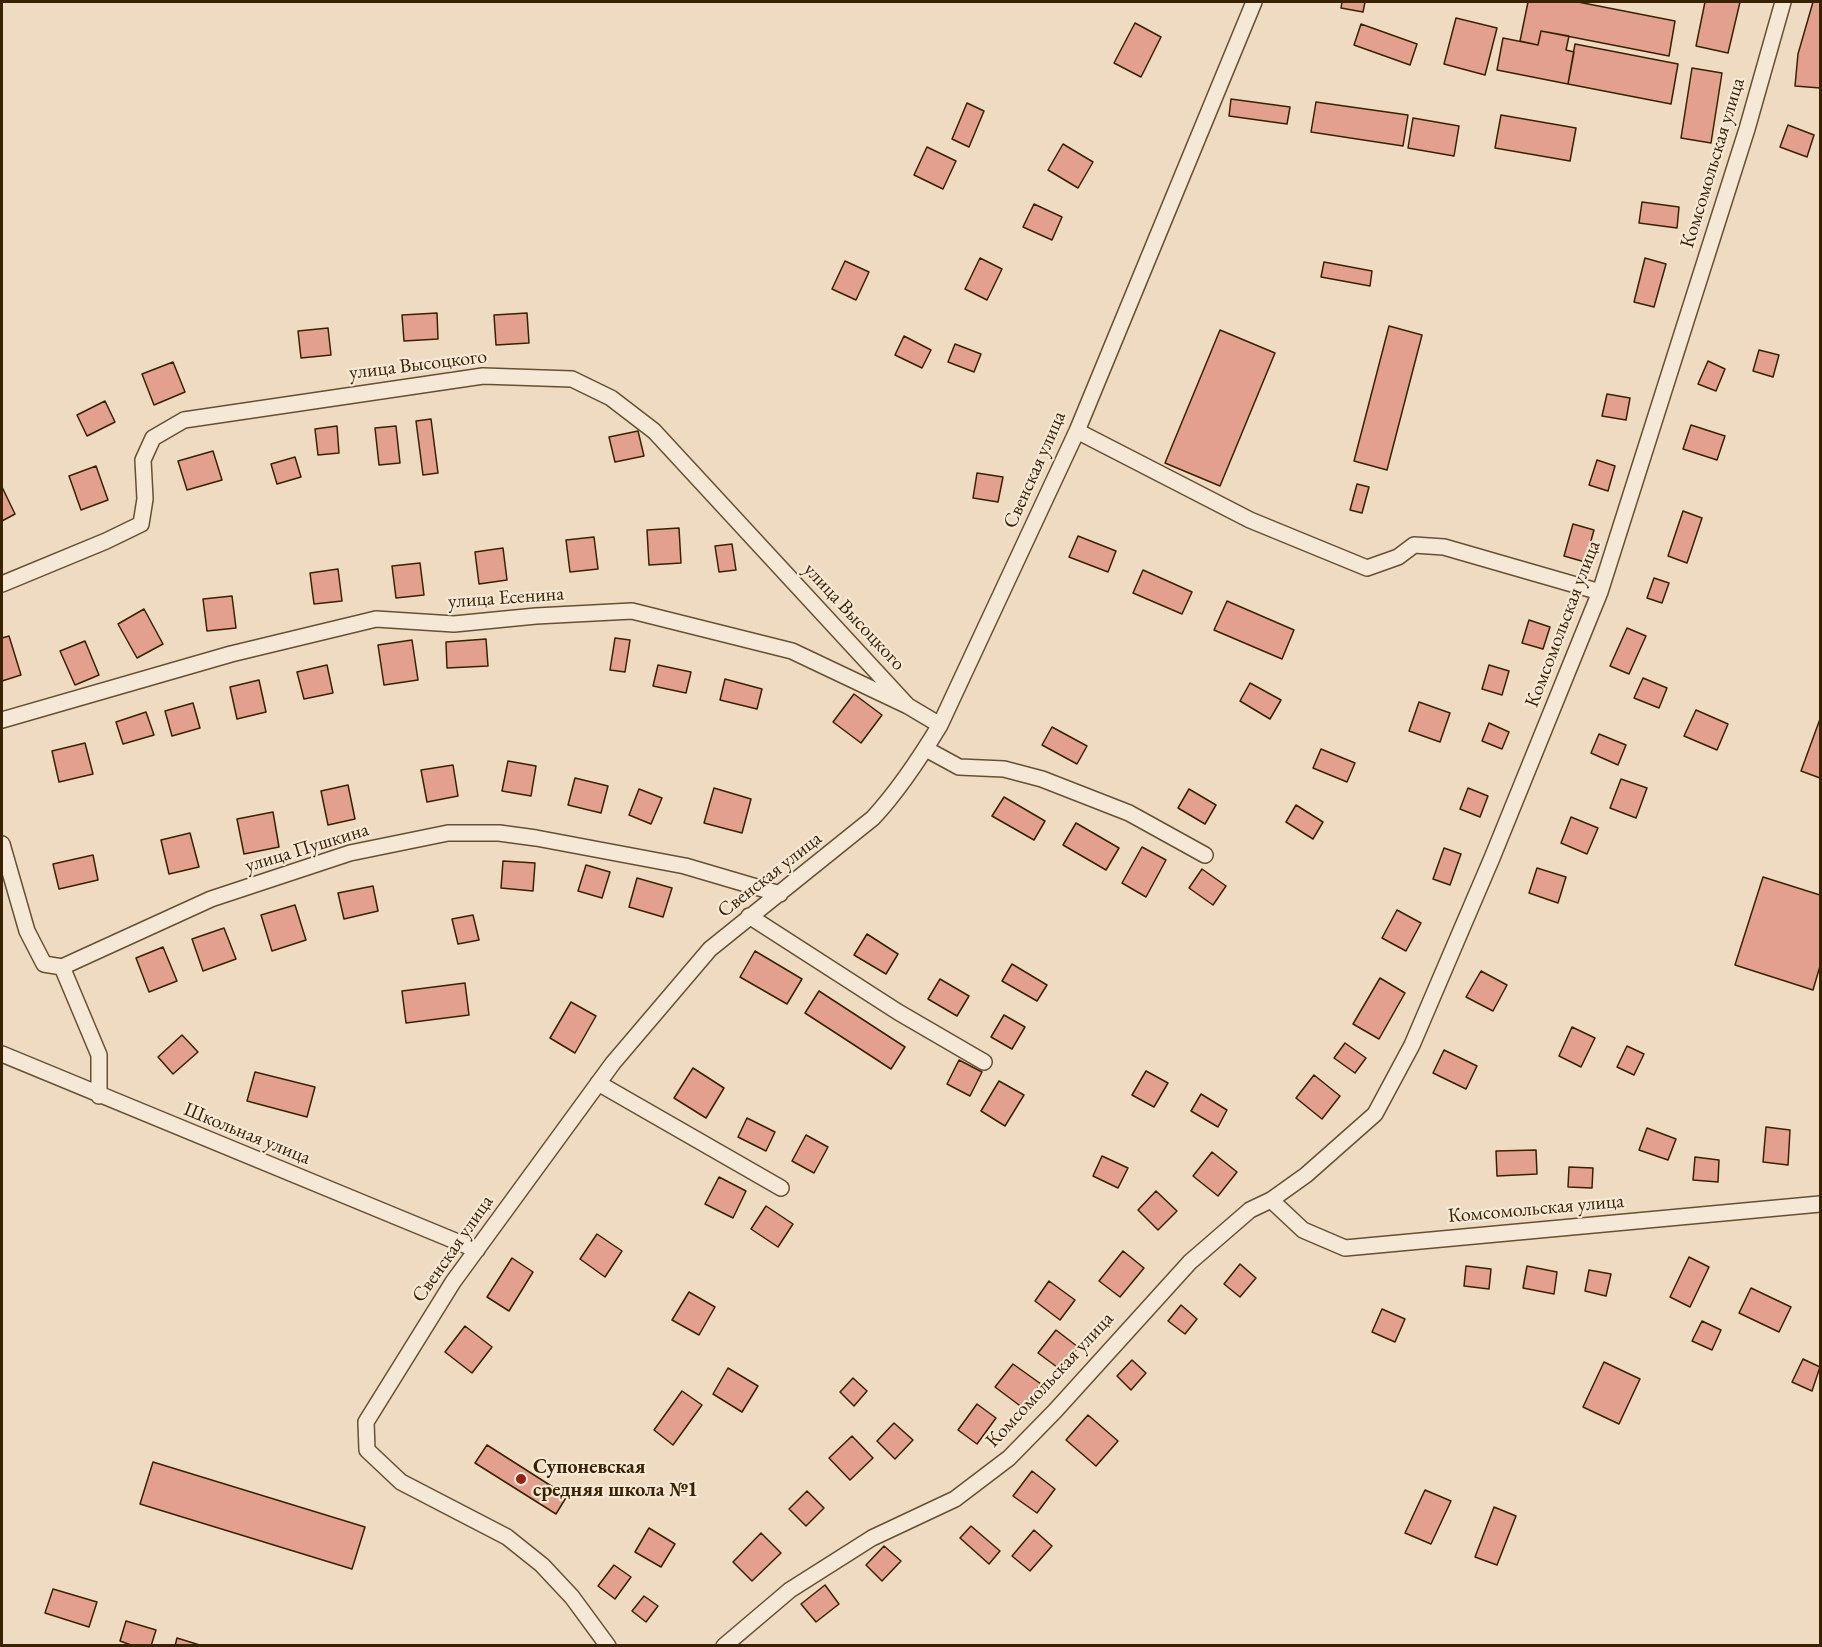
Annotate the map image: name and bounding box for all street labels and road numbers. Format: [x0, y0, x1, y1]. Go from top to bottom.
street label: Комсомольская улица [1676, 75, 1750, 251]
street label: улица Высоцкого [348, 345, 488, 385]
street label: Свенская улица [998, 408, 1072, 532]
street label: Комсомольская улица [1520, 537, 1606, 711]
street label: улица Высоцкого [798, 558, 910, 676]
street label: улица Есенина [447, 582, 565, 614]
street label: улица Пушкина [242, 818, 372, 878]
street label: Свенская улица [713, 827, 827, 923]
street label: Школьная улица [180, 1098, 314, 1170]
street label: Комсомольская улица [1447, 1189, 1625, 1229]
street label: Свенская улица [407, 1191, 499, 1307]
street label: Комсомольская улица [981, 1307, 1119, 1453]

